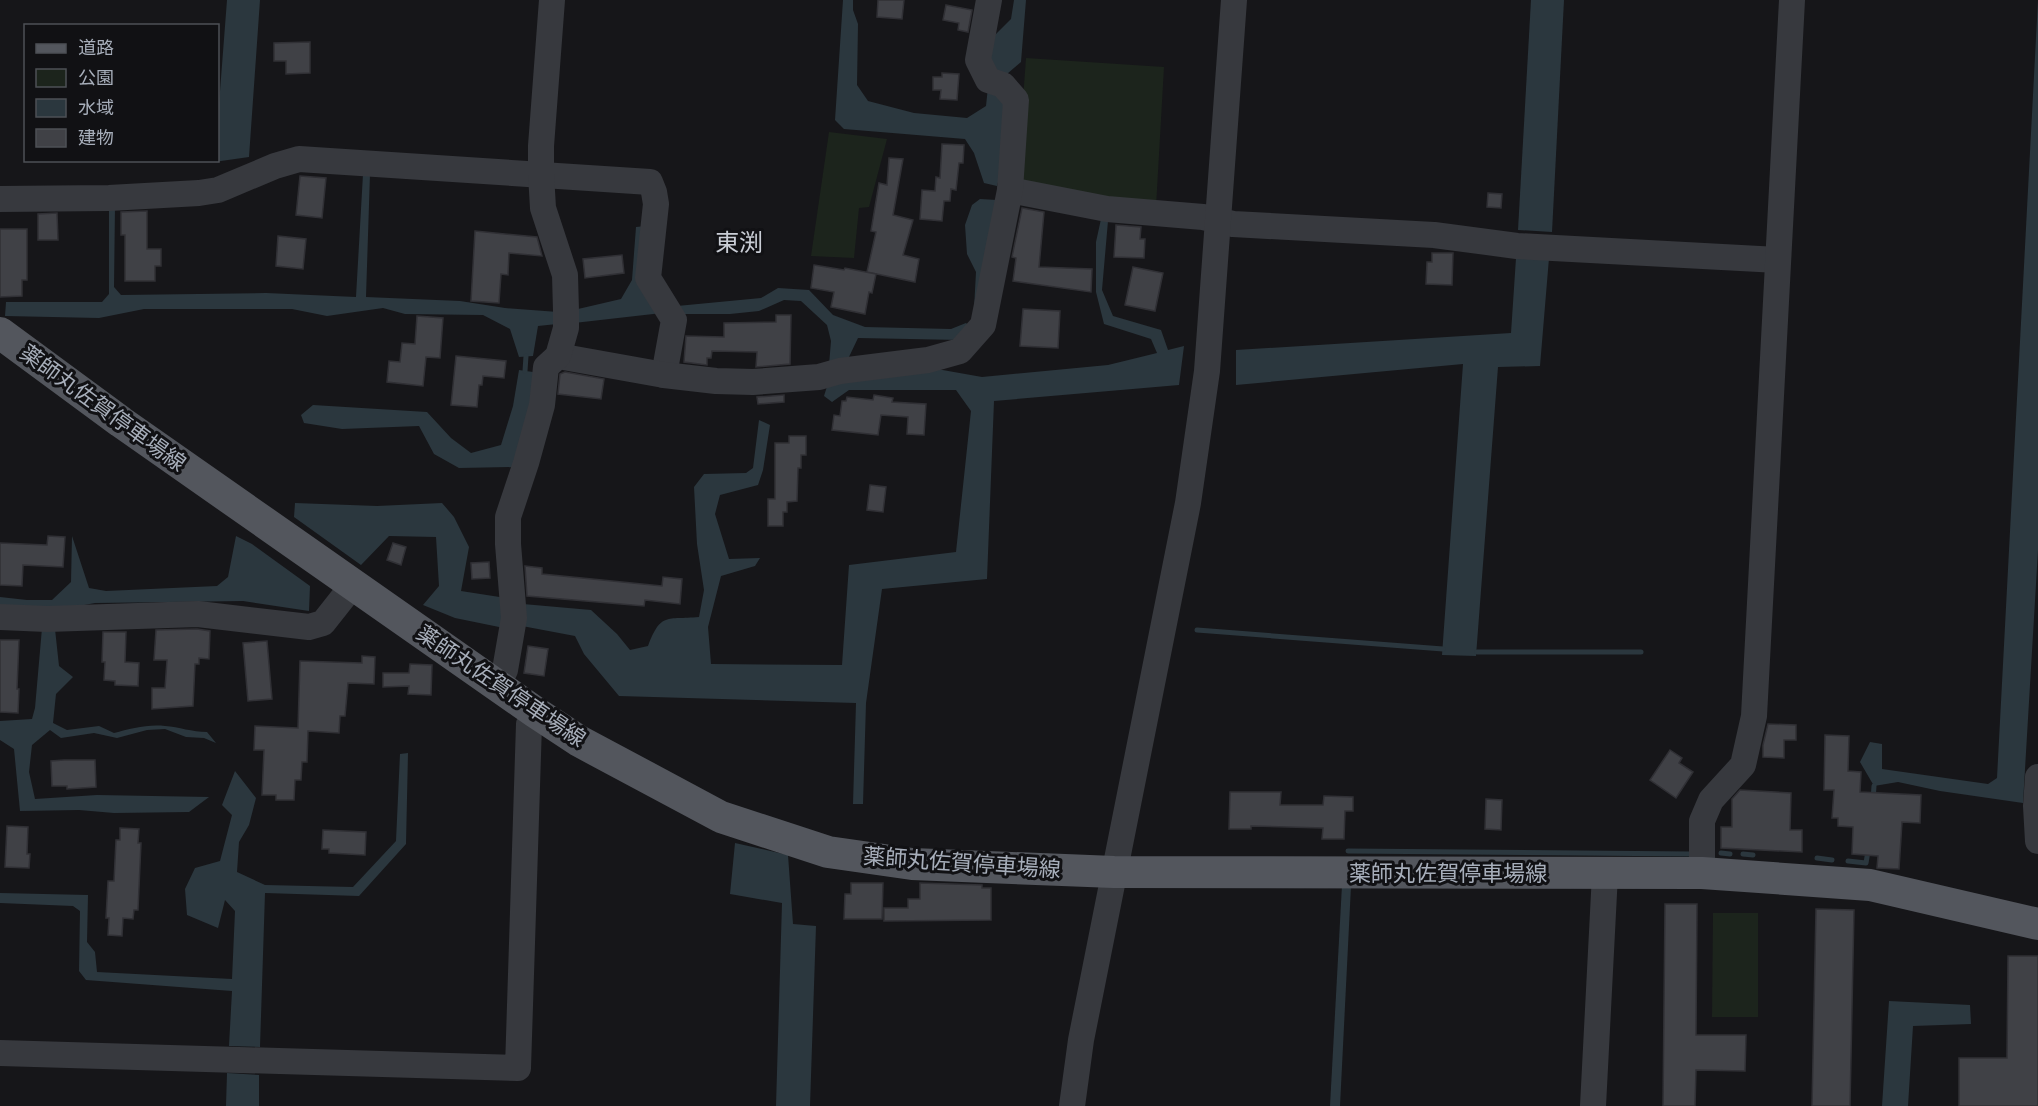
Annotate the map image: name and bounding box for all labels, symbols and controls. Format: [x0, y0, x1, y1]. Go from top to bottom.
legend [24, 24, 219, 162]
text: 道路 [78, 37, 114, 59]
text: 公園 [78, 67, 114, 89]
text: 水域 [78, 97, 114, 119]
text: 建物 [78, 127, 114, 149]
district label: 東渕 [715, 228, 763, 257]
street label: 薬師丸佐賀停車場線 [15, 339, 191, 477]
street label: 薬師丸佐賀停車場線 [411, 619, 591, 753]
street label: 薬師丸佐賀停車場線 [862, 843, 1062, 883]
street label: 薬師丸佐賀停車場線 [1349, 860, 1547, 887]

